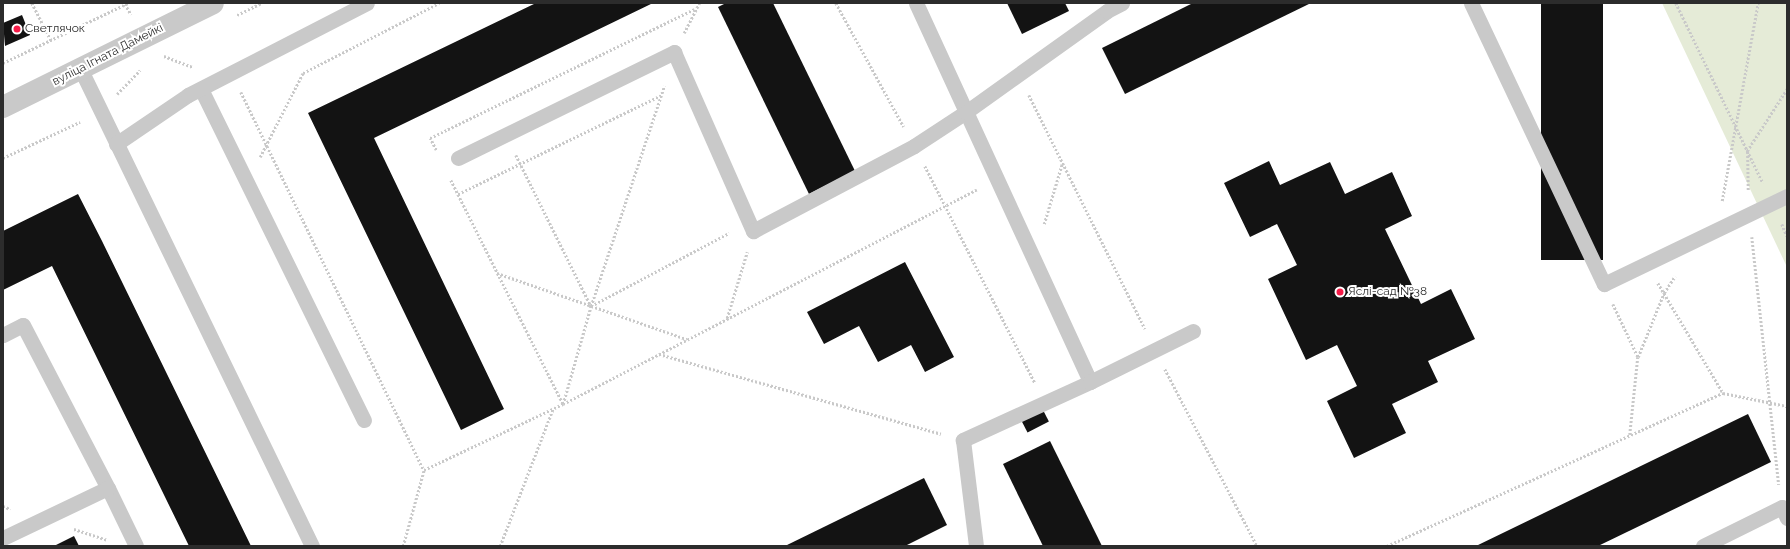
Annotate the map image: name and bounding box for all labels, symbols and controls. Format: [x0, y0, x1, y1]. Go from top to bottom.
street label: вуліца Ігната Дамейкі [50, 21, 166, 89]
place label: Светлячок [25, 22, 85, 36]
marker: Светлячок [12, 24, 22, 34]
place label: Яслі-сад №38 [1348, 285, 1427, 299]
marker: Яслі-сад №38 [1335, 287, 1345, 297]

